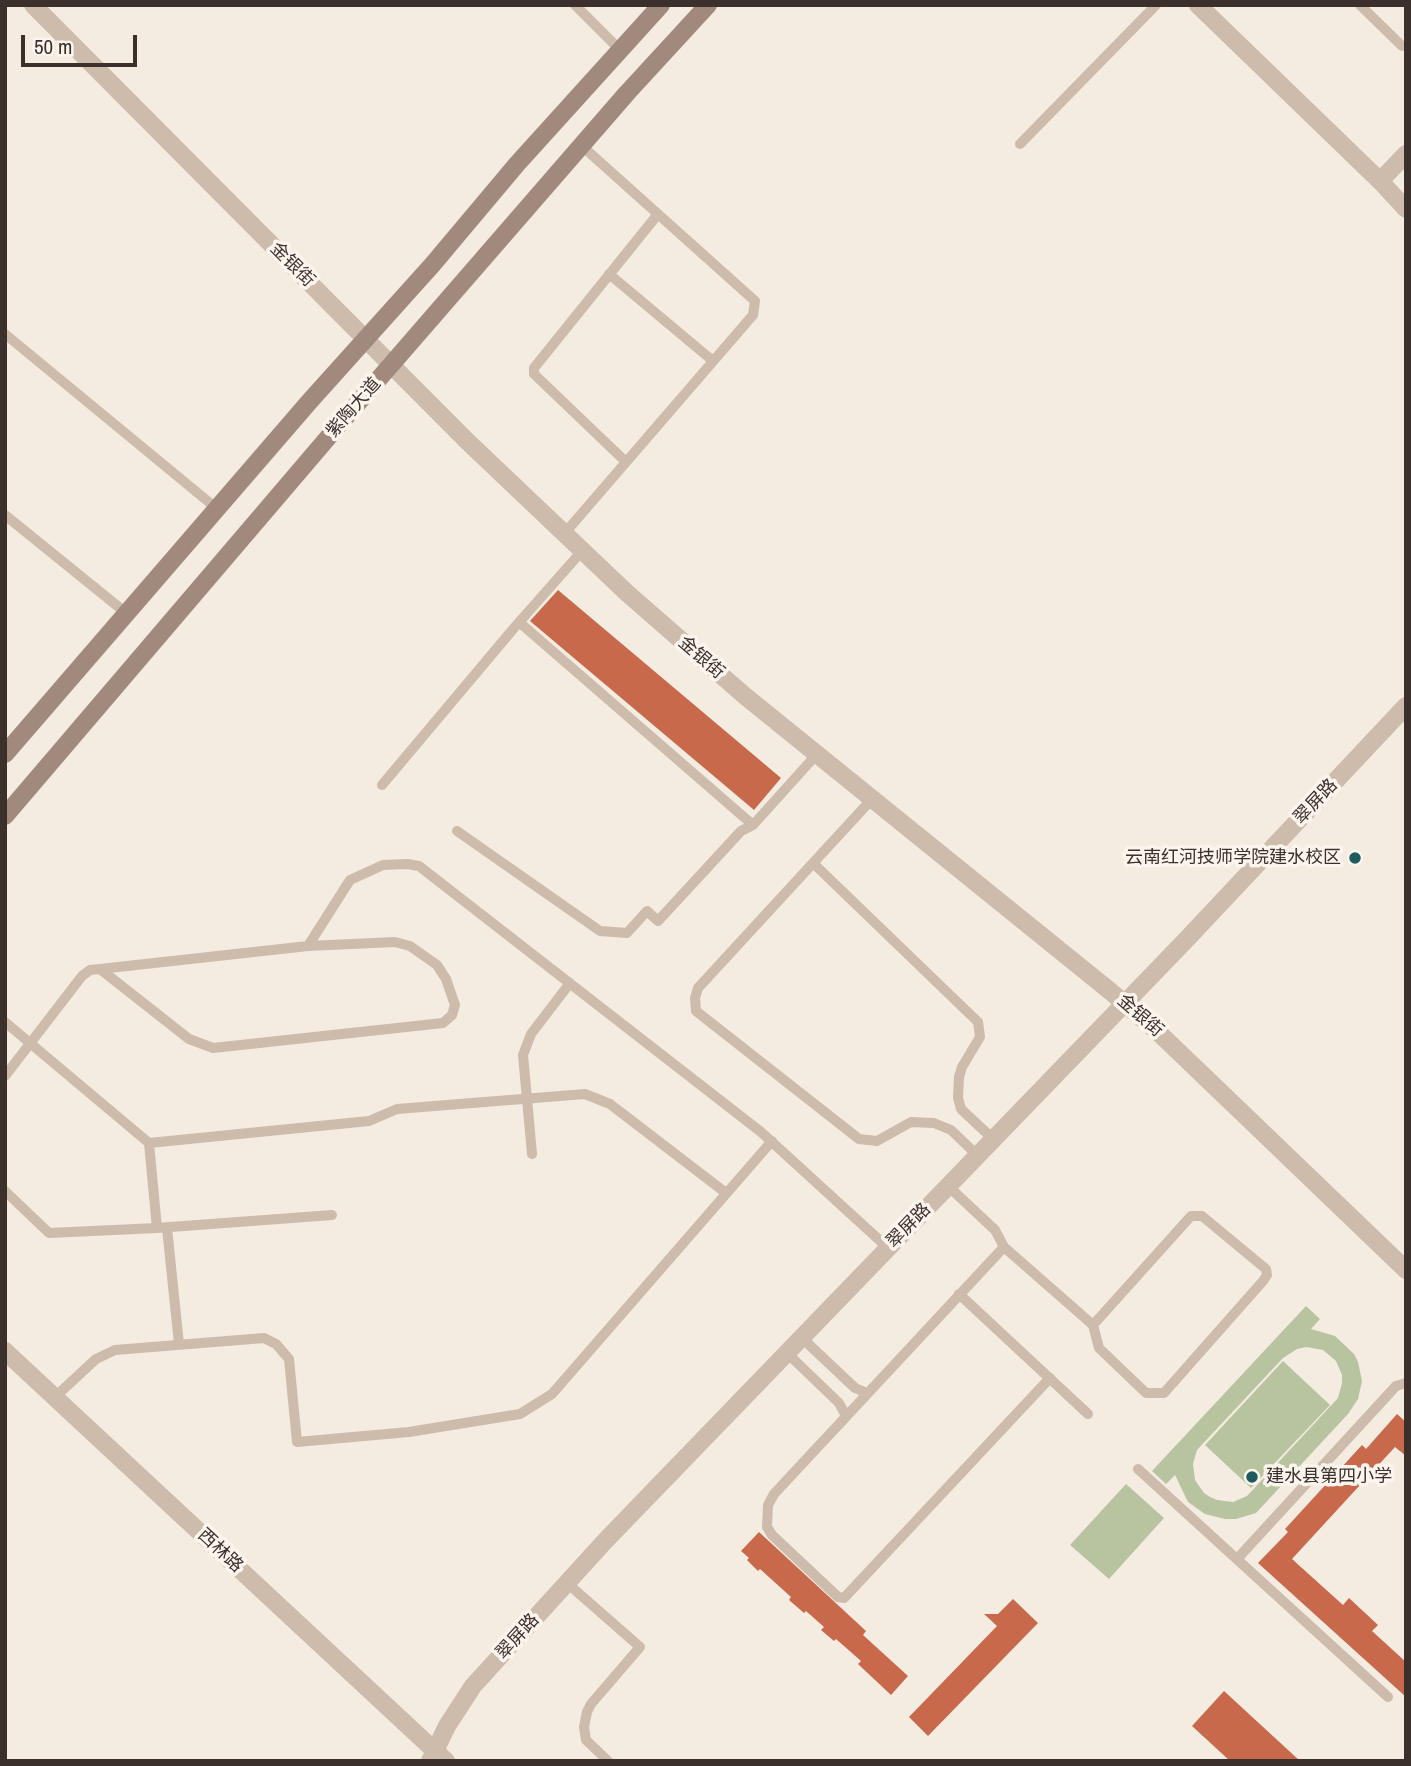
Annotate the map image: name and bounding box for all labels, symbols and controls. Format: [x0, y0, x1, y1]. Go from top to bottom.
scale bar [24, 21, 140, 65]
text: 50 m [34, 32, 72, 61]
street label: 金银街 [265, 238, 319, 292]
street label: 紫陶大道 [322, 374, 386, 442]
street label: 金银街 [674, 632, 728, 684]
street label: 翠屏路 [1290, 775, 1342, 829]
place label: 云南红河技师学院建水校区 [1125, 847, 1341, 869]
marker: 云南红河技师学院建水校区 [1347, 850, 1363, 866]
street label: 金银街 [1113, 990, 1167, 1042]
street label: 翠屏路 [882, 1199, 936, 1253]
place label: 建水县第四小学 [1266, 1466, 1392, 1488]
marker: 建水县第四小学 [1244, 1469, 1260, 1485]
street label: 西林路 [193, 1525, 247, 1577]
street label: 翠屏路 [492, 1610, 544, 1664]

